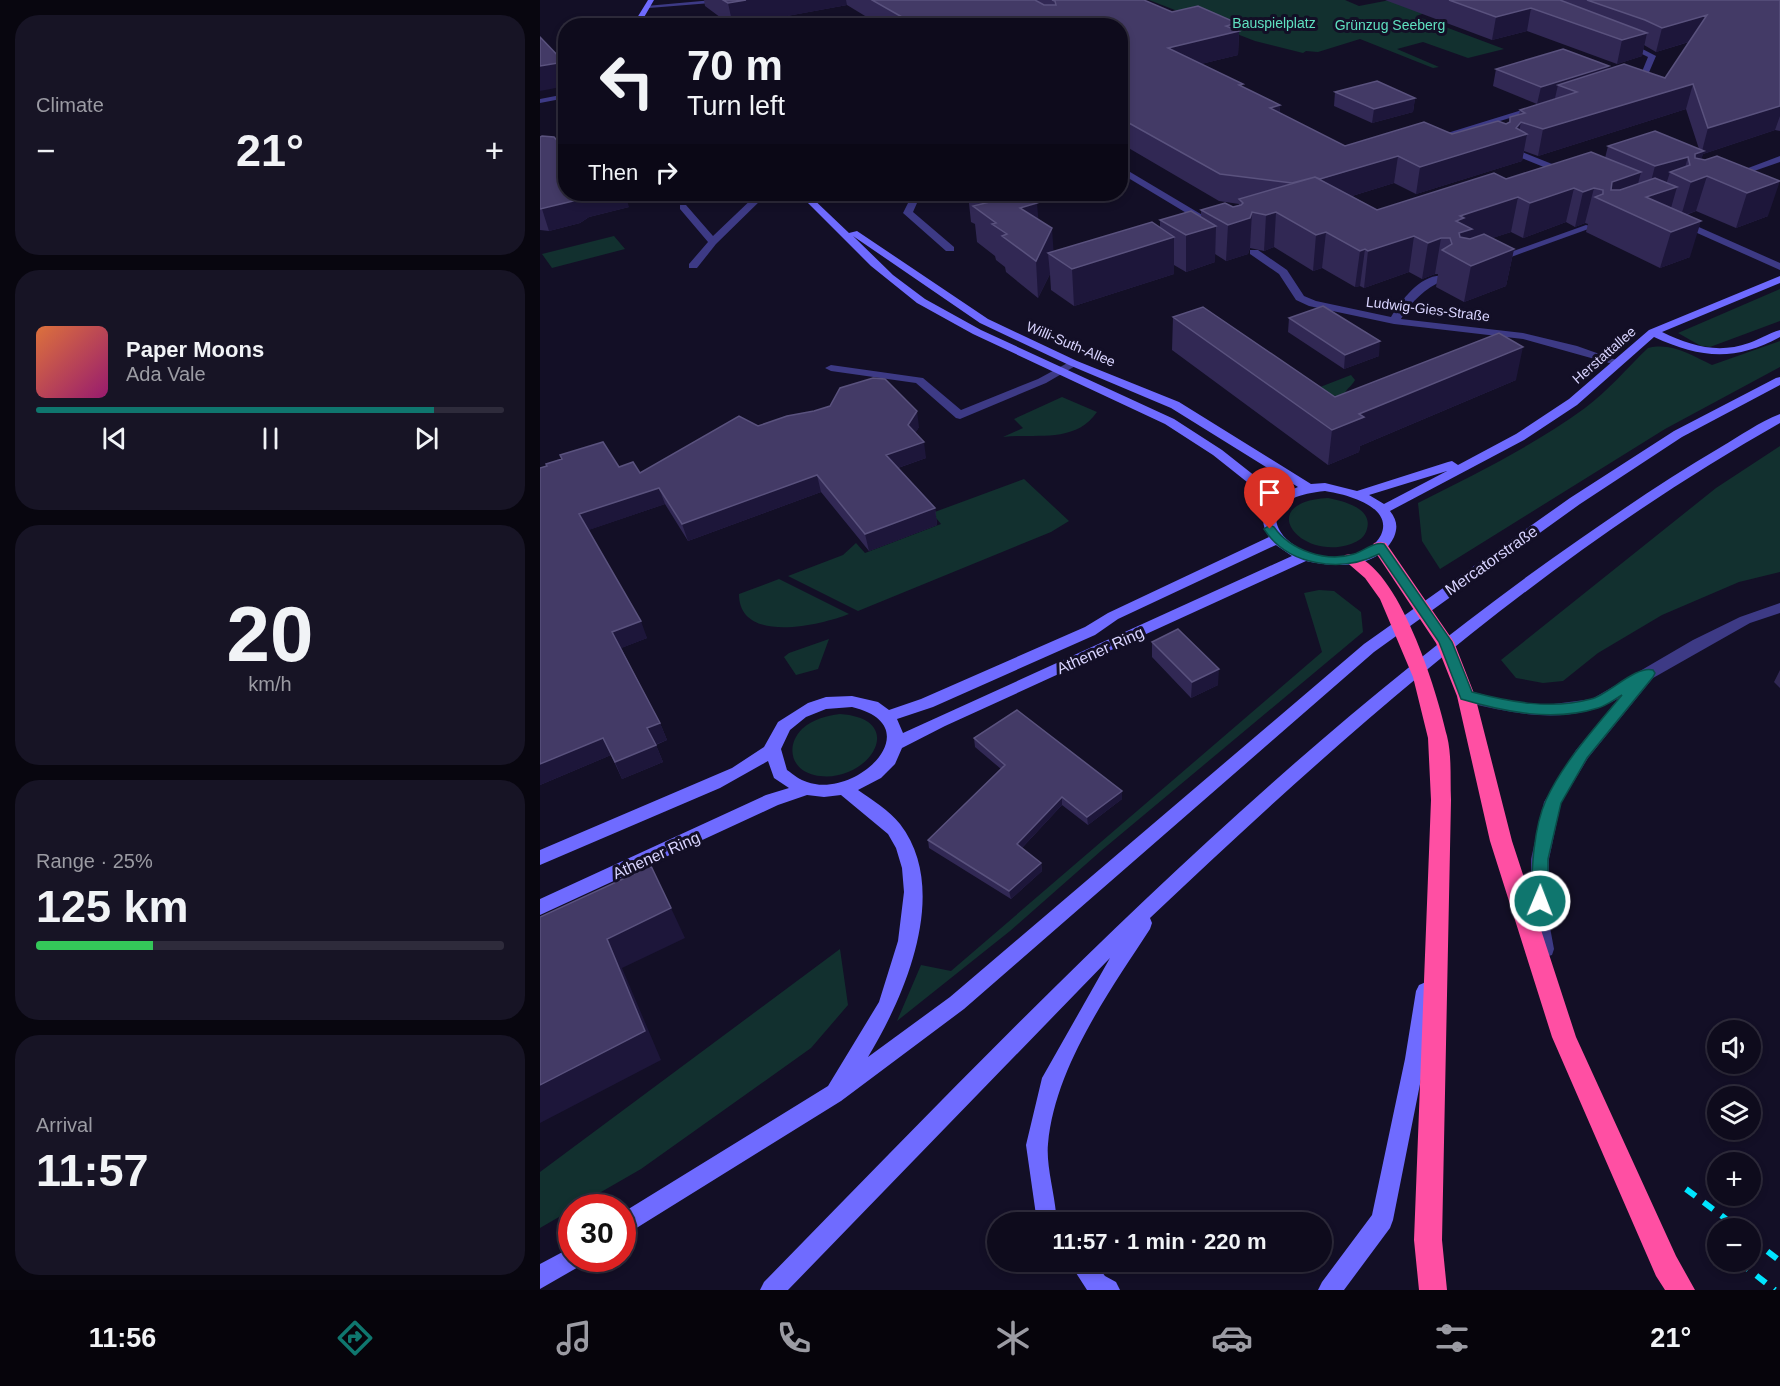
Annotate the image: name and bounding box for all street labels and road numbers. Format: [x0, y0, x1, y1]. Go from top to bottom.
street label: Ludwig-Gies-Straße [1365, 293, 1491, 325]
street label: Willi-Suth-Allee [1024, 318, 1118, 370]
street label: Herstattallee [1569, 323, 1639, 387]
street label: Mercatorstraße [1442, 522, 1541, 598]
street label: Athener Ring [1054, 624, 1146, 677]
street label: Athener Ring [610, 829, 702, 882]

